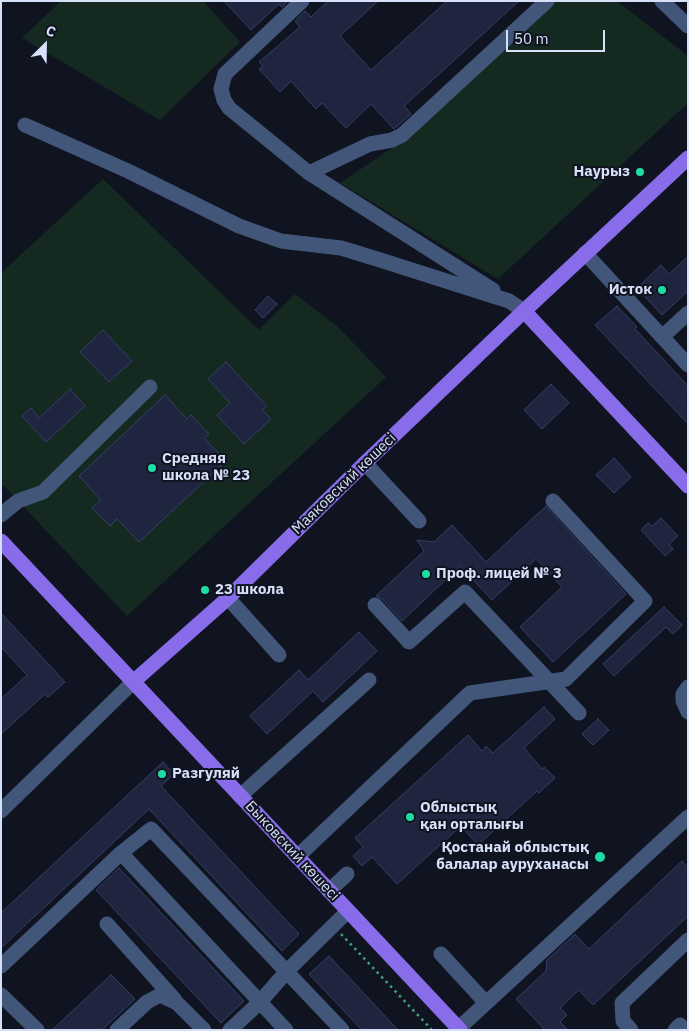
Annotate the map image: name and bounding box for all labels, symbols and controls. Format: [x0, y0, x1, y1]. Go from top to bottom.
north arrow [20, 20, 70, 70]
scale bar [509, 20, 608, 52]
text: С [43, 21, 59, 41]
text: 50 m [514, 29, 549, 48]
place label: Наурыз [574, 163, 630, 181]
marker: Наурыз [634, 166, 646, 178]
place label: Исток [609, 281, 652, 299]
marker: Исток [656, 284, 668, 296]
street label: Маяковский көшесі [288, 430, 400, 538]
place label: Средняя школа № 23 [162, 450, 250, 485]
marker: Средняя школа № 23 [146, 462, 158, 474]
place label: Проф. лицей № 3 [436, 565, 562, 583]
marker: Проф. лицей № 3 [420, 568, 432, 580]
place label: 23 школа [215, 581, 284, 599]
marker: 23 школа [199, 584, 211, 596]
place label: Разгуляй [172, 765, 240, 783]
marker: Разгуляй [156, 768, 168, 780]
street label: Быковский көшесі [241, 797, 343, 905]
place label: Облыстық қан орталығы [420, 799, 524, 834]
marker: Облыстық қан орталығы [404, 811, 416, 823]
place label: Қостанай облыстық балалар ауруханасы [436, 839, 589, 874]
marker: Қостанай облыстық балалар ауруханасы [593, 850, 607, 864]

